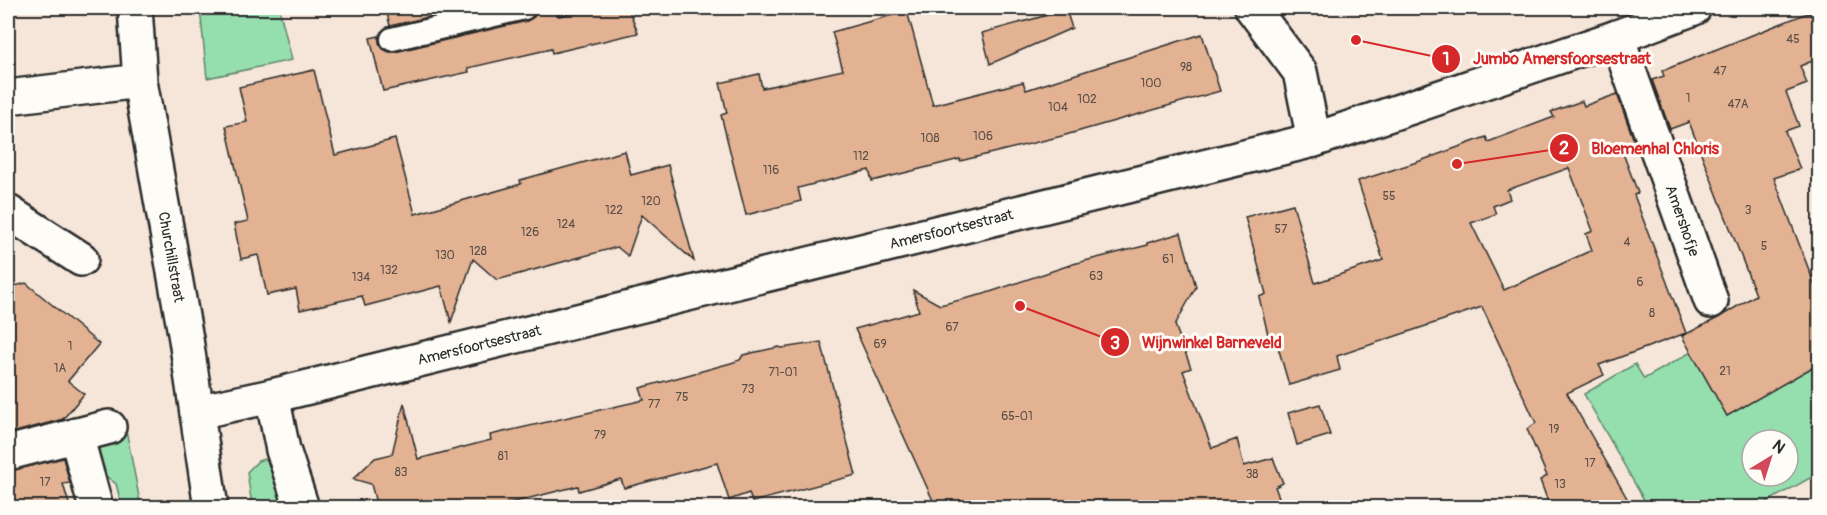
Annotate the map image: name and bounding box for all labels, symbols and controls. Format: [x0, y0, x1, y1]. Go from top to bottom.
house number: 45 [1786, 32, 1800, 47]
callout: Jumbo Amersfoorsestraat [1431, 42, 1663, 76]
text: 1 [1442, 48, 1450, 71]
text: Jumbo Amersfoorsestraat [1473, 49, 1652, 69]
house number: 98 [1180, 60, 1192, 75]
house number: 47 [1713, 64, 1727, 79]
house number: 100 [1140, 76, 1162, 91]
house number: 1 [1686, 91, 1690, 106]
house number: 102 [1077, 92, 1097, 107]
house number: 47A [1727, 97, 1749, 112]
house number: 104 [1048, 100, 1068, 115]
house number: 106 [973, 129, 993, 144]
house number: 108 [921, 131, 939, 146]
callout: Bloemenhal Chloris [1549, 131, 1731, 165]
text: 2 [1559, 137, 1569, 160]
text: Bloemenhal Chloris [1591, 139, 1720, 159]
house number: 112 [853, 149, 869, 164]
house number: 116 [763, 163, 779, 178]
street label: Amershofje [1661, 183, 1704, 259]
house number: 55 [1382, 189, 1396, 204]
house number: 120 [641, 194, 661, 209]
house number: 122 [605, 203, 623, 218]
house number: 3 [1745, 203, 1752, 218]
street label: Amersfoortsestraat [887, 205, 1016, 254]
street label: Churchillstraat [154, 210, 189, 305]
house number: 124 [557, 217, 575, 232]
house number: 57 [1275, 222, 1288, 237]
house number: 126 [521, 225, 539, 240]
house number: 4 [1624, 235, 1631, 250]
house number: 5 [1761, 239, 1767, 254]
house number: 128 [469, 244, 487, 259]
house number: 130 [435, 248, 455, 263]
house number: 61 [1162, 252, 1174, 267]
house number: 132 [380, 263, 398, 278]
house number: 63 [1089, 269, 1103, 284]
house number: 134 [352, 270, 370, 285]
house number: 6 [1637, 275, 1644, 290]
house number: 8 [1649, 306, 1655, 321]
house number: 67 [945, 320, 959, 335]
street label: Amersfoortsestraat [415, 321, 544, 369]
callout: Wijnwinkel Barneveld [1100, 325, 1294, 359]
text: 3 [1110, 332, 1120, 355]
text: Wijnwinkel Barneveld [1142, 333, 1282, 353]
house number: 69 [873, 337, 887, 352]
house number: 1 [68, 339, 72, 354]
house number: 1A [54, 361, 66, 376]
house number: 21 [1719, 364, 1731, 379]
house number: 71-01 [768, 365, 798, 380]
house number: 73 [741, 382, 755, 397]
house number: 75 [676, 390, 688, 405]
house number: 77 [648, 397, 661, 412]
house number: 65-01 [1001, 409, 1033, 424]
house number: 19 [1549, 422, 1559, 437]
house number: 79 [594, 428, 606, 443]
north arrow [1740, 428, 1800, 488]
text: N [1768, 436, 1789, 458]
house number: 81 [498, 449, 508, 464]
house number: 17 [1584, 456, 1596, 471]
house number: 83 [395, 465, 408, 480]
house number: 38 [1246, 467, 1258, 482]
house number: 17 [39, 475, 51, 490]
house number: 13 [1554, 477, 1566, 492]

